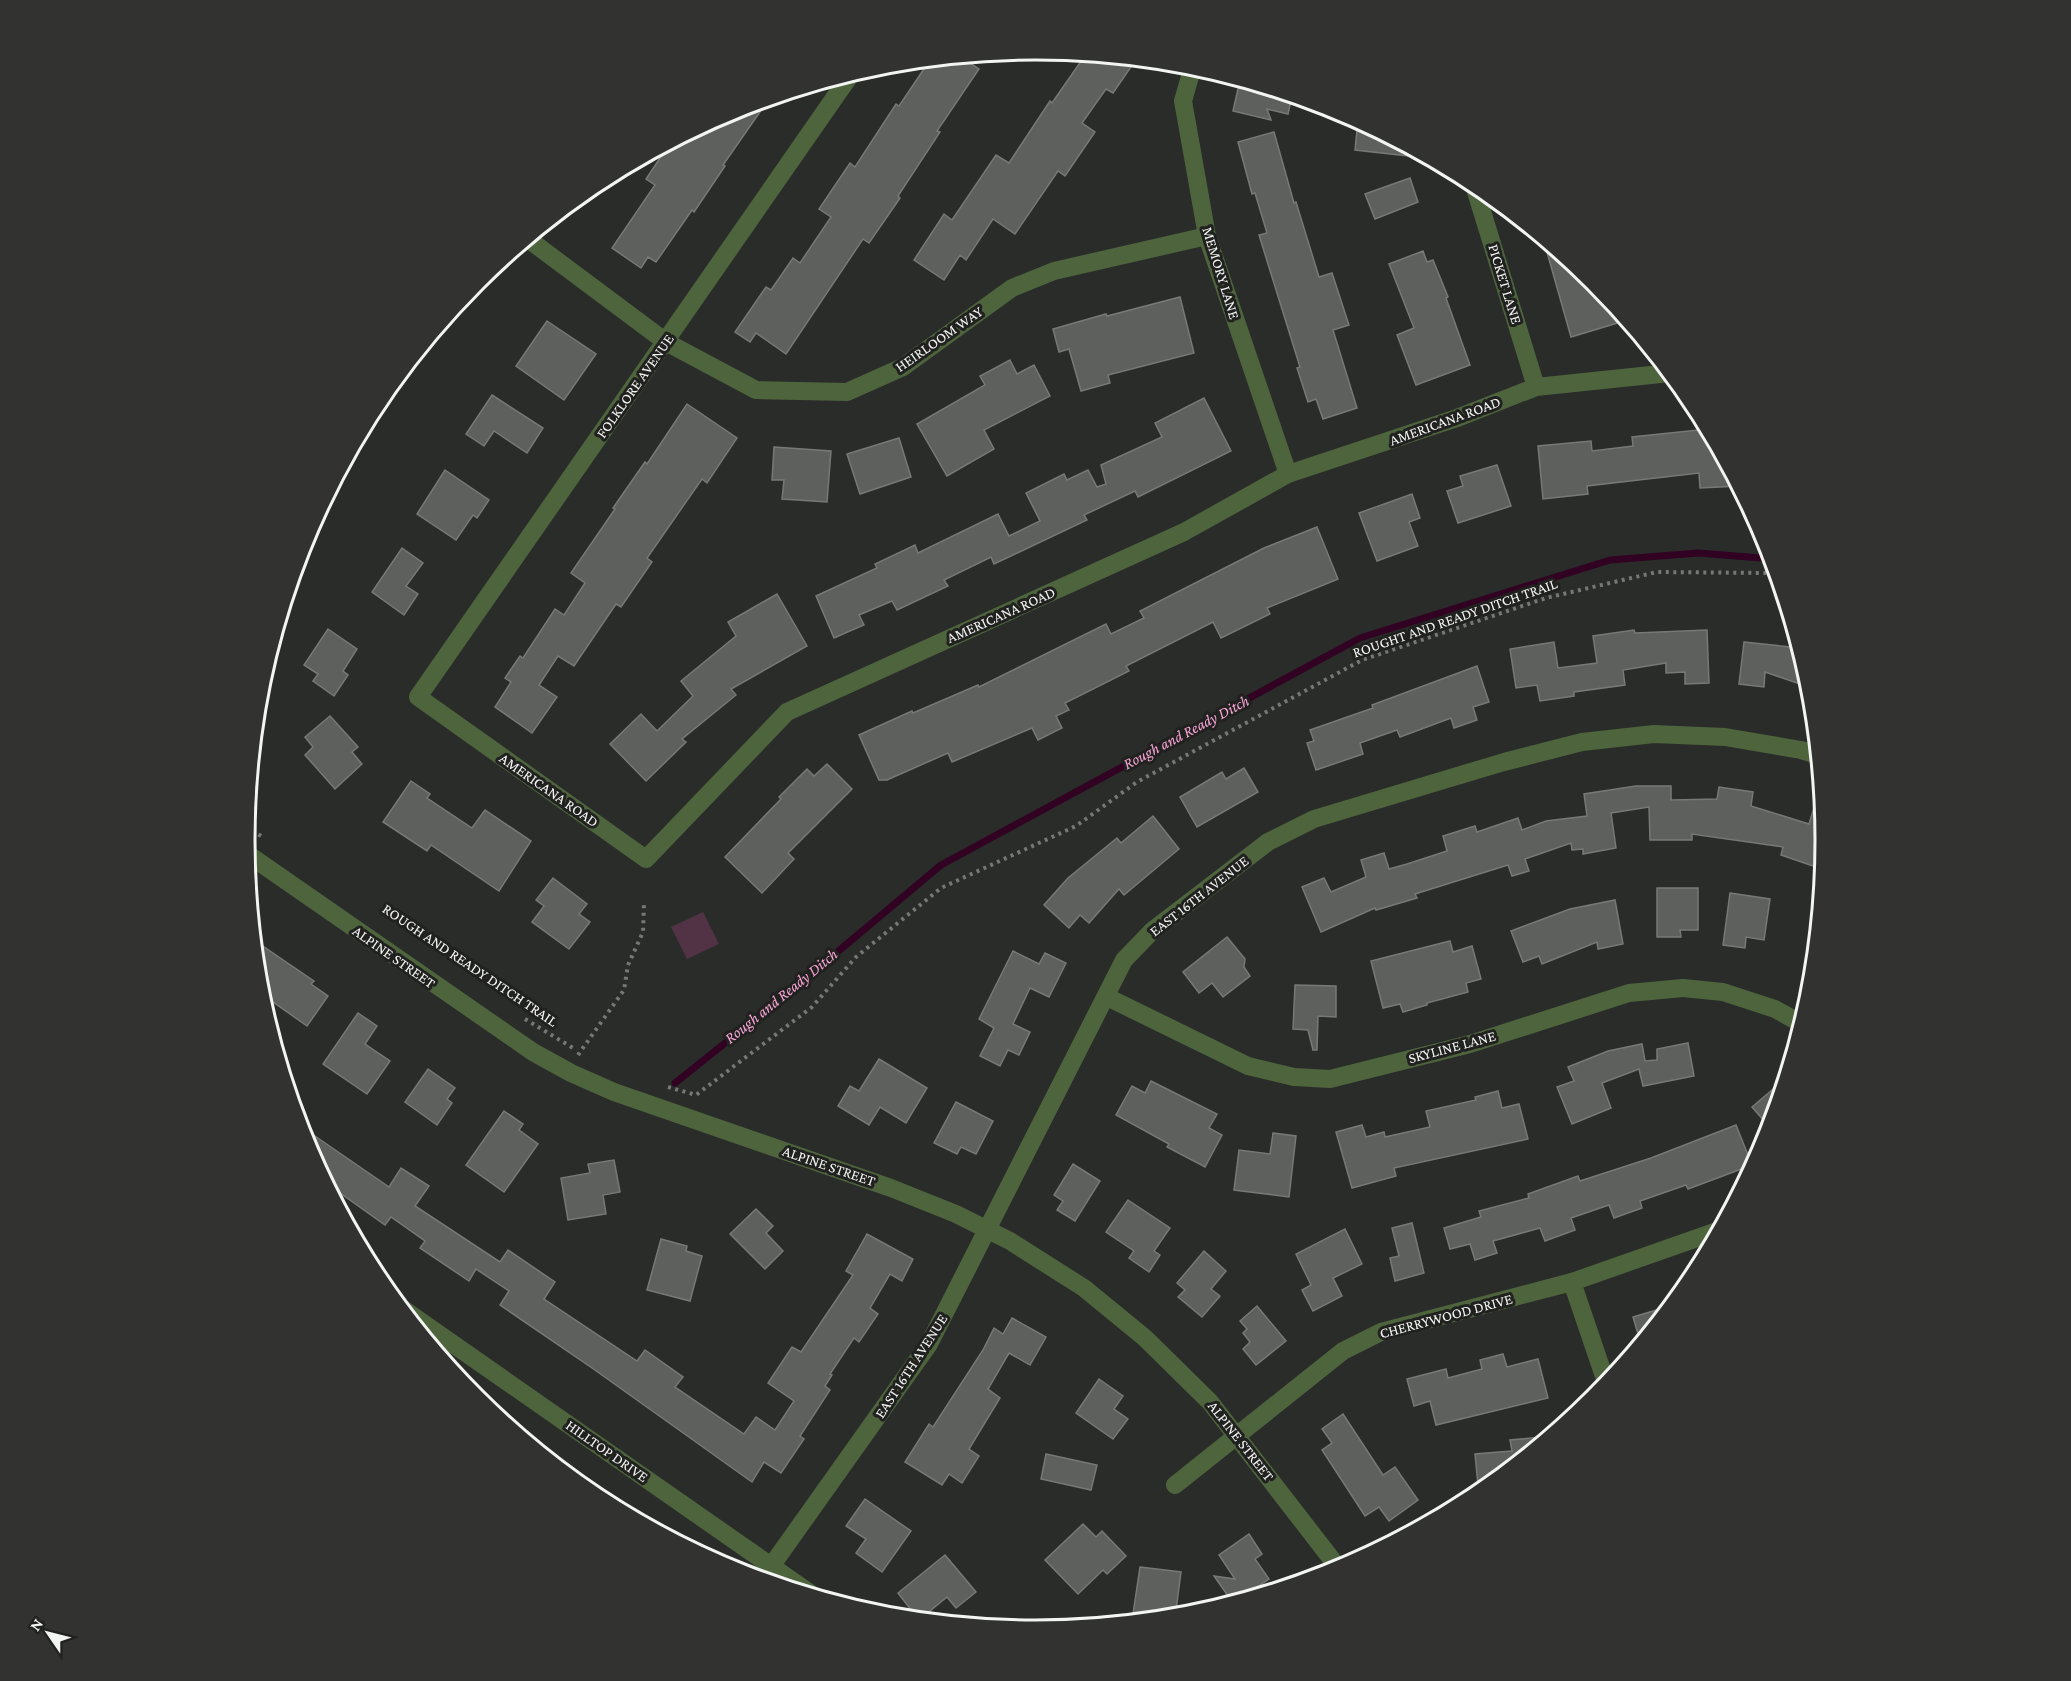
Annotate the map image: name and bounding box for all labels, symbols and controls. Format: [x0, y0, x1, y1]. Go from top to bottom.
street label: MEMORY LANE [1199, 225, 1243, 321]
street label: PICKET LANE [1485, 242, 1525, 326]
street label: HEIRLOOM WAY [892, 303, 986, 375]
street label: FOLKLORE AVENUE [593, 331, 677, 441]
street label: AMERICANA ROAD [1387, 393, 1503, 449]
street label: ROUGHT AND READY DITCH TRAIL [1351, 575, 1560, 661]
street label: AMERICANA ROAD [944, 584, 1058, 646]
water label: Rough and Ready Ditch [1120, 692, 1252, 773]
street label: AMERICANA ROAD [496, 750, 602, 830]
street label: EAST 16TH AVENUE [1147, 853, 1251, 939]
street label: ROUGH AND READY DITCH TRAIL [380, 900, 561, 1030]
street label: ALPINE STREET [350, 923, 438, 991]
water label: Rough and Ready Ditch [721, 945, 842, 1047]
street label: SKYLINE LANE [1407, 1028, 1497, 1066]
street label: ALPINE STREET [781, 1143, 877, 1189]
street label: CHERRYWOOD DRIVE [1378, 1291, 1514, 1341]
street label: EAST 16TH AVENUE [871, 1311, 951, 1421]
street label: ALPINE STREET [1205, 1398, 1277, 1484]
street label: HILLTOP DRIVE [563, 1417, 651, 1485]
north arrow [18, 1603, 78, 1663]
text: N [26, 1615, 46, 1634]

